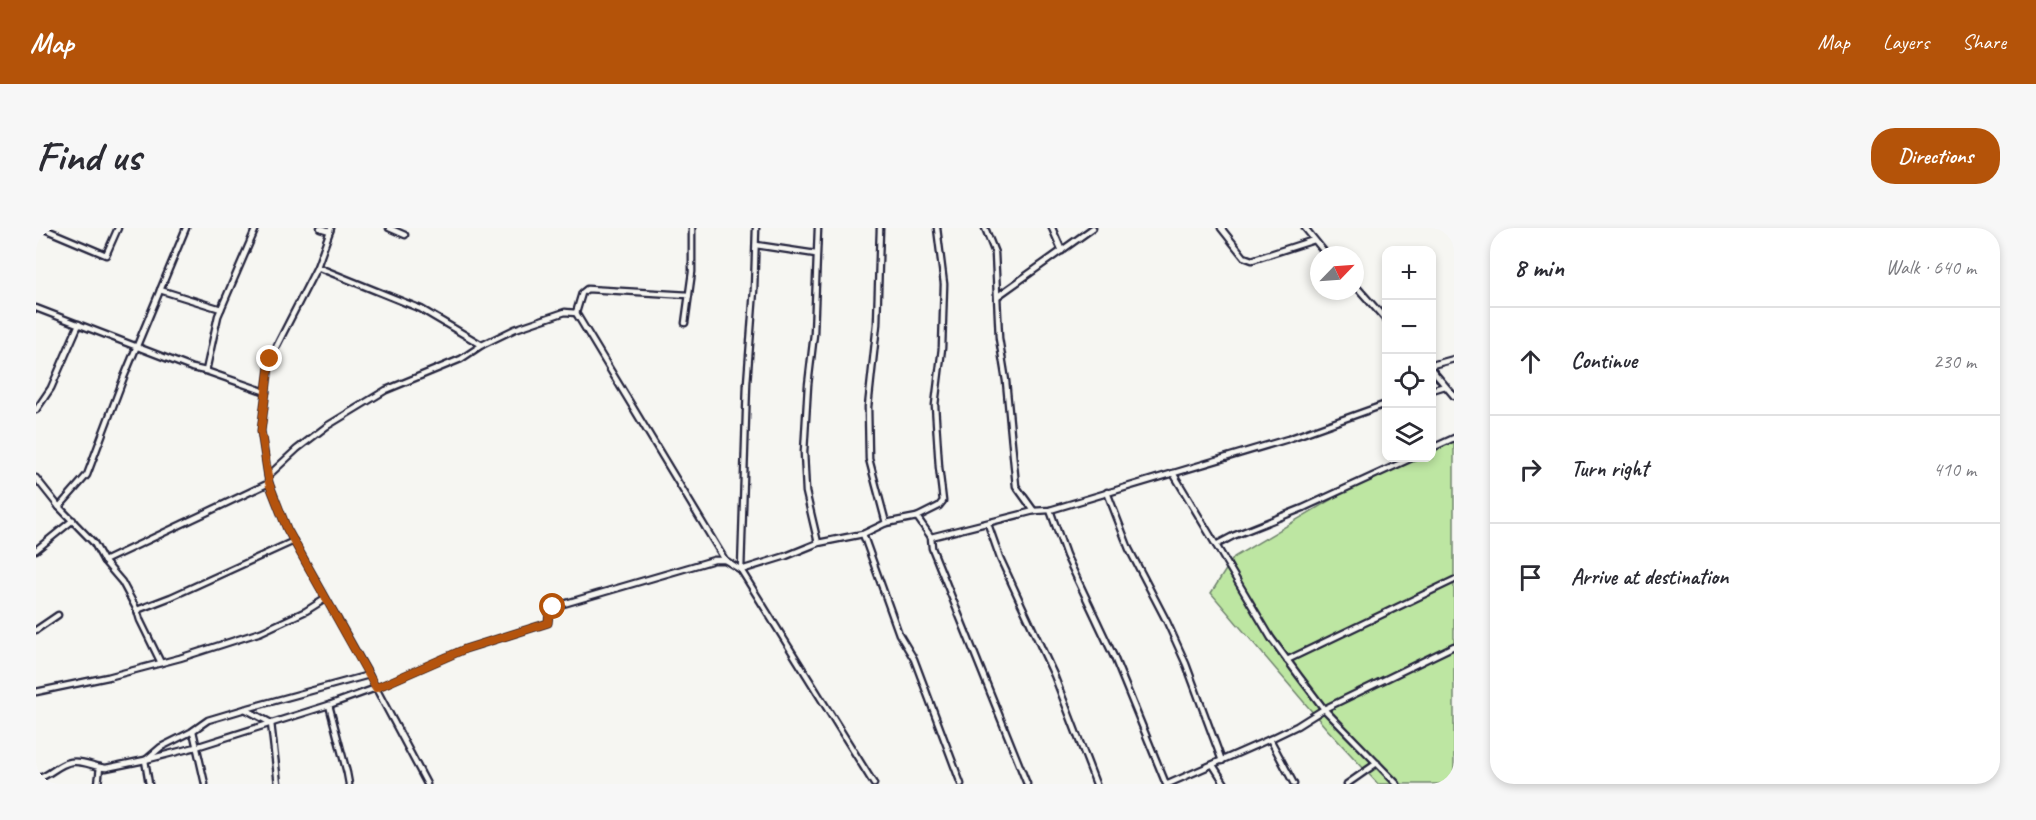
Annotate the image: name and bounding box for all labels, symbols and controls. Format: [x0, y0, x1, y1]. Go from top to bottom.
text: Map [30, 25, 73, 60]
text: Map [1817, 29, 1850, 55]
text: Layers [1883, 29, 1929, 55]
text: Share [1962, 29, 2006, 55]
button: Directions [1871, 128, 2000, 184]
text: Find us [36, 130, 141, 183]
north arrow [1310, 246, 1364, 300]
map controls [1382, 246, 1436, 462]
button: + [1382, 246, 1436, 300]
text: 8 min [1514, 251, 1564, 284]
text: Walk · 640 m [1886, 255, 1976, 280]
button: − [1382, 300, 1436, 354]
route end [256, 345, 282, 371]
icon: ahead [1514, 345, 1547, 378]
text: Continue [1571, 347, 1637, 375]
text: 230 m [1933, 349, 1976, 374]
button: locate [1382, 354, 1436, 408]
button: layers [1382, 408, 1436, 462]
icon: right [1514, 453, 1547, 486]
text: Turn right [1571, 455, 1648, 483]
text: 410 m [1933, 457, 1976, 482]
icon: arrive [1514, 561, 1547, 594]
text: Arrive at destination [1571, 563, 1728, 591]
route start [539, 593, 565, 619]

